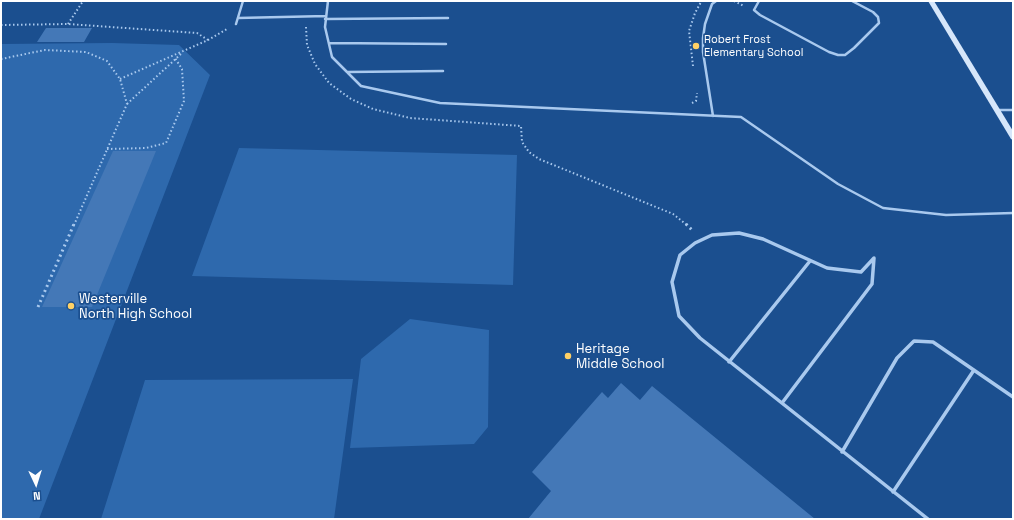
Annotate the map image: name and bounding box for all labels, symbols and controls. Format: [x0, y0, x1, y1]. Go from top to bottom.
place label: Robert Frost Elementary School [704, 33, 803, 59]
marker: Robert Frost Elementary School [691, 41, 701, 51]
place label: Westerville North High School [79, 291, 192, 322]
marker: Westerville North High School [66, 301, 76, 311]
place label: Heritage Middle School [576, 341, 664, 372]
marker: Heritage Middle School [563, 351, 573, 361]
north arrow [16, 464, 56, 504]
text: N [33, 489, 41, 503]

